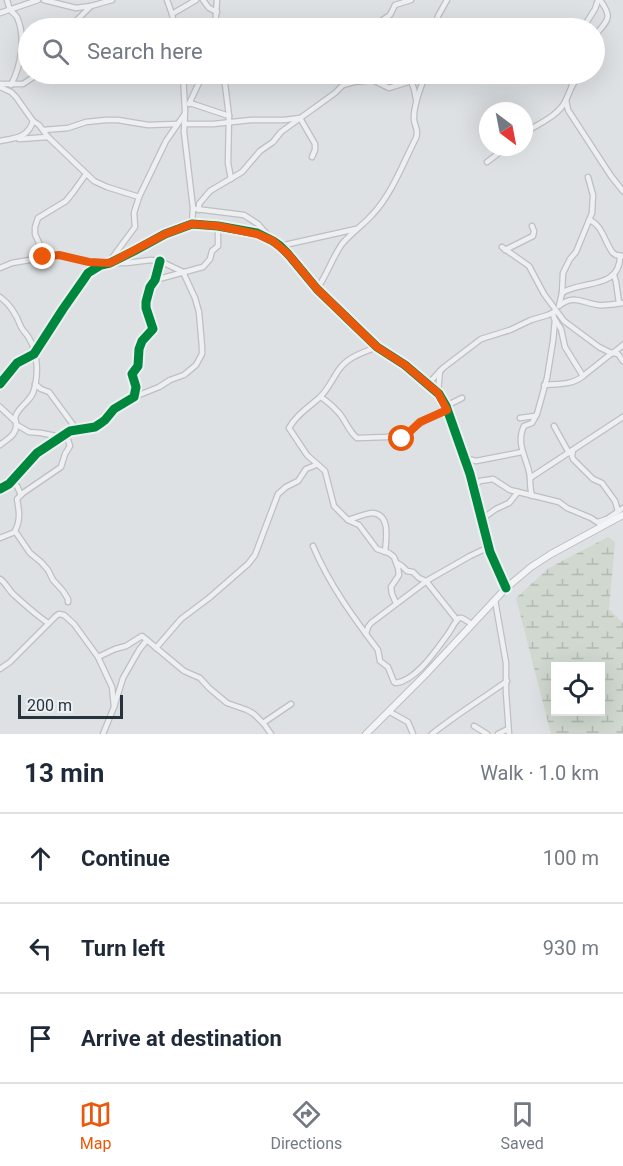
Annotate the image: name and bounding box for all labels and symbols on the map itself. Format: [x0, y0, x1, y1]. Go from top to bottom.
north arrow [479, 102, 533, 156]
route end [29, 243, 55, 269]
route start [388, 425, 414, 451]
scale bar [18, 692, 123, 720]

